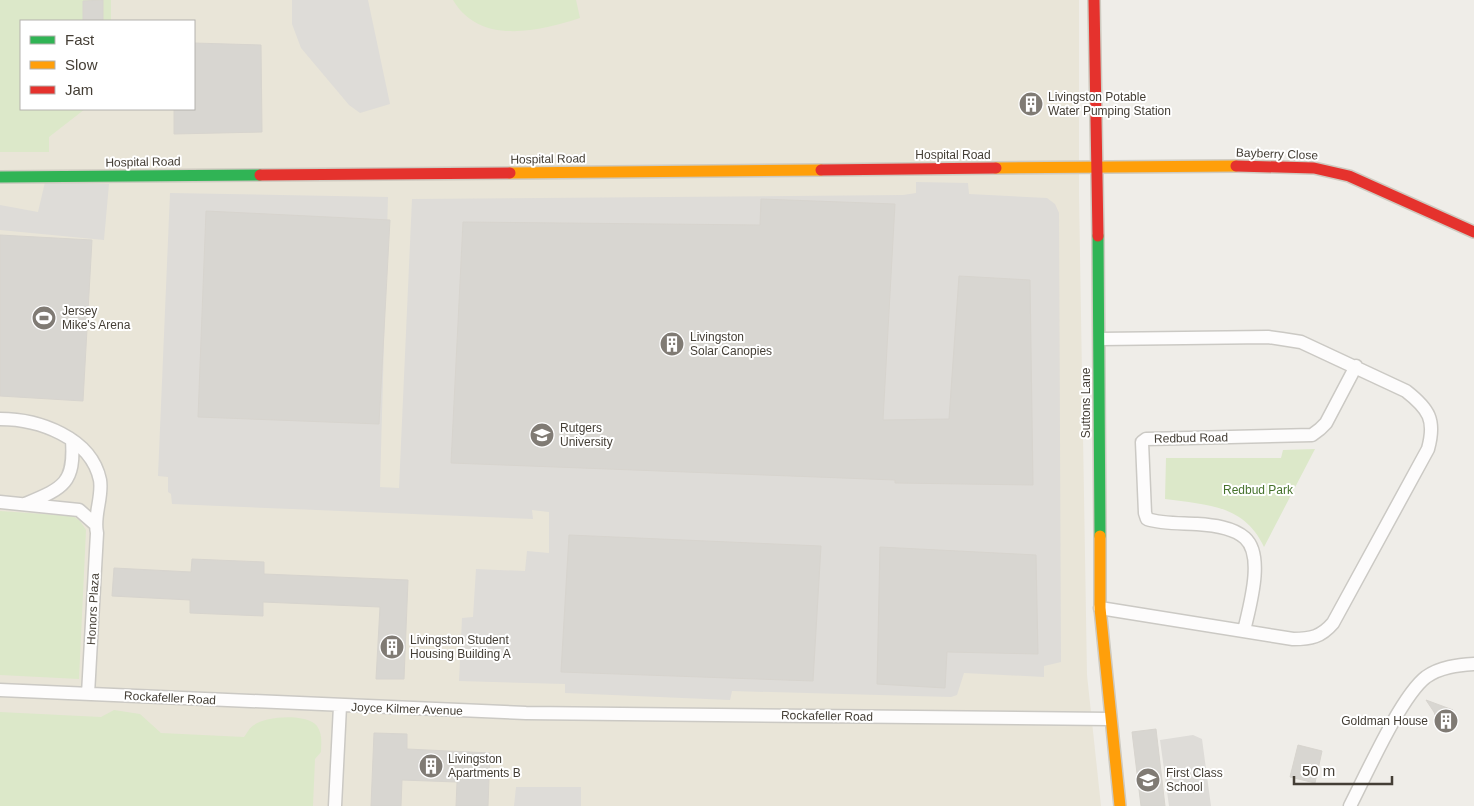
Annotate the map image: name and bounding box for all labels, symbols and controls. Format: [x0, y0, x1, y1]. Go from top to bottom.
legend [20, 20, 195, 110]
text: Fast [65, 31, 95, 48]
text: Slow [65, 56, 98, 73]
text: Jam [65, 81, 93, 98]
place label: Livingston Potable Water Pumping Station [1048, 90, 1171, 118]
building icon: Livingston Potable Water Pumping Station [1018, 91, 1044, 117]
street label: Bayberry Close [1236, 146, 1319, 162]
street label: Hospital Road [915, 148, 991, 162]
street label: Hospital Road [510, 151, 586, 167]
street label: Hospital Road [105, 154, 181, 170]
place label: Jersey Mike's Arena [62, 304, 131, 332]
sports icon: Jersey Mike's Arena [31, 305, 57, 331]
place label: Livingston Solar Canopies [690, 330, 772, 358]
building icon: Livingston Solar Canopies [659, 331, 685, 357]
street label: Suttons Lane [1079, 367, 1093, 438]
place label: Rutgers University [560, 421, 613, 449]
school or university icon: Rutgers University [529, 422, 555, 448]
street label: Redbud Road [1154, 430, 1228, 446]
park label: Redbud Park [1223, 483, 1294, 497]
street label: Honors Plaza [84, 572, 102, 645]
place label: Livingston Student Housing Building A [410, 633, 511, 661]
building icon: Livingston Student Housing Building A [379, 634, 405, 660]
street label: Rockafeller Road [124, 689, 216, 707]
street label: Joyce Kilmer Avenue [351, 700, 463, 718]
street label: Rockafeller Road [781, 708, 873, 724]
building icon: Goldman House [1433, 708, 1459, 734]
place label: Goldman House [1341, 714, 1428, 728]
place label: Livingston Apartments B [448, 752, 521, 780]
building icon: Livingston Apartments B [418, 753, 444, 779]
scale bar [1294, 754, 1392, 786]
text: 50 m [1302, 762, 1335, 779]
place label: First Class School [1166, 766, 1223, 794]
school or university icon: First Class School [1135, 767, 1161, 793]

